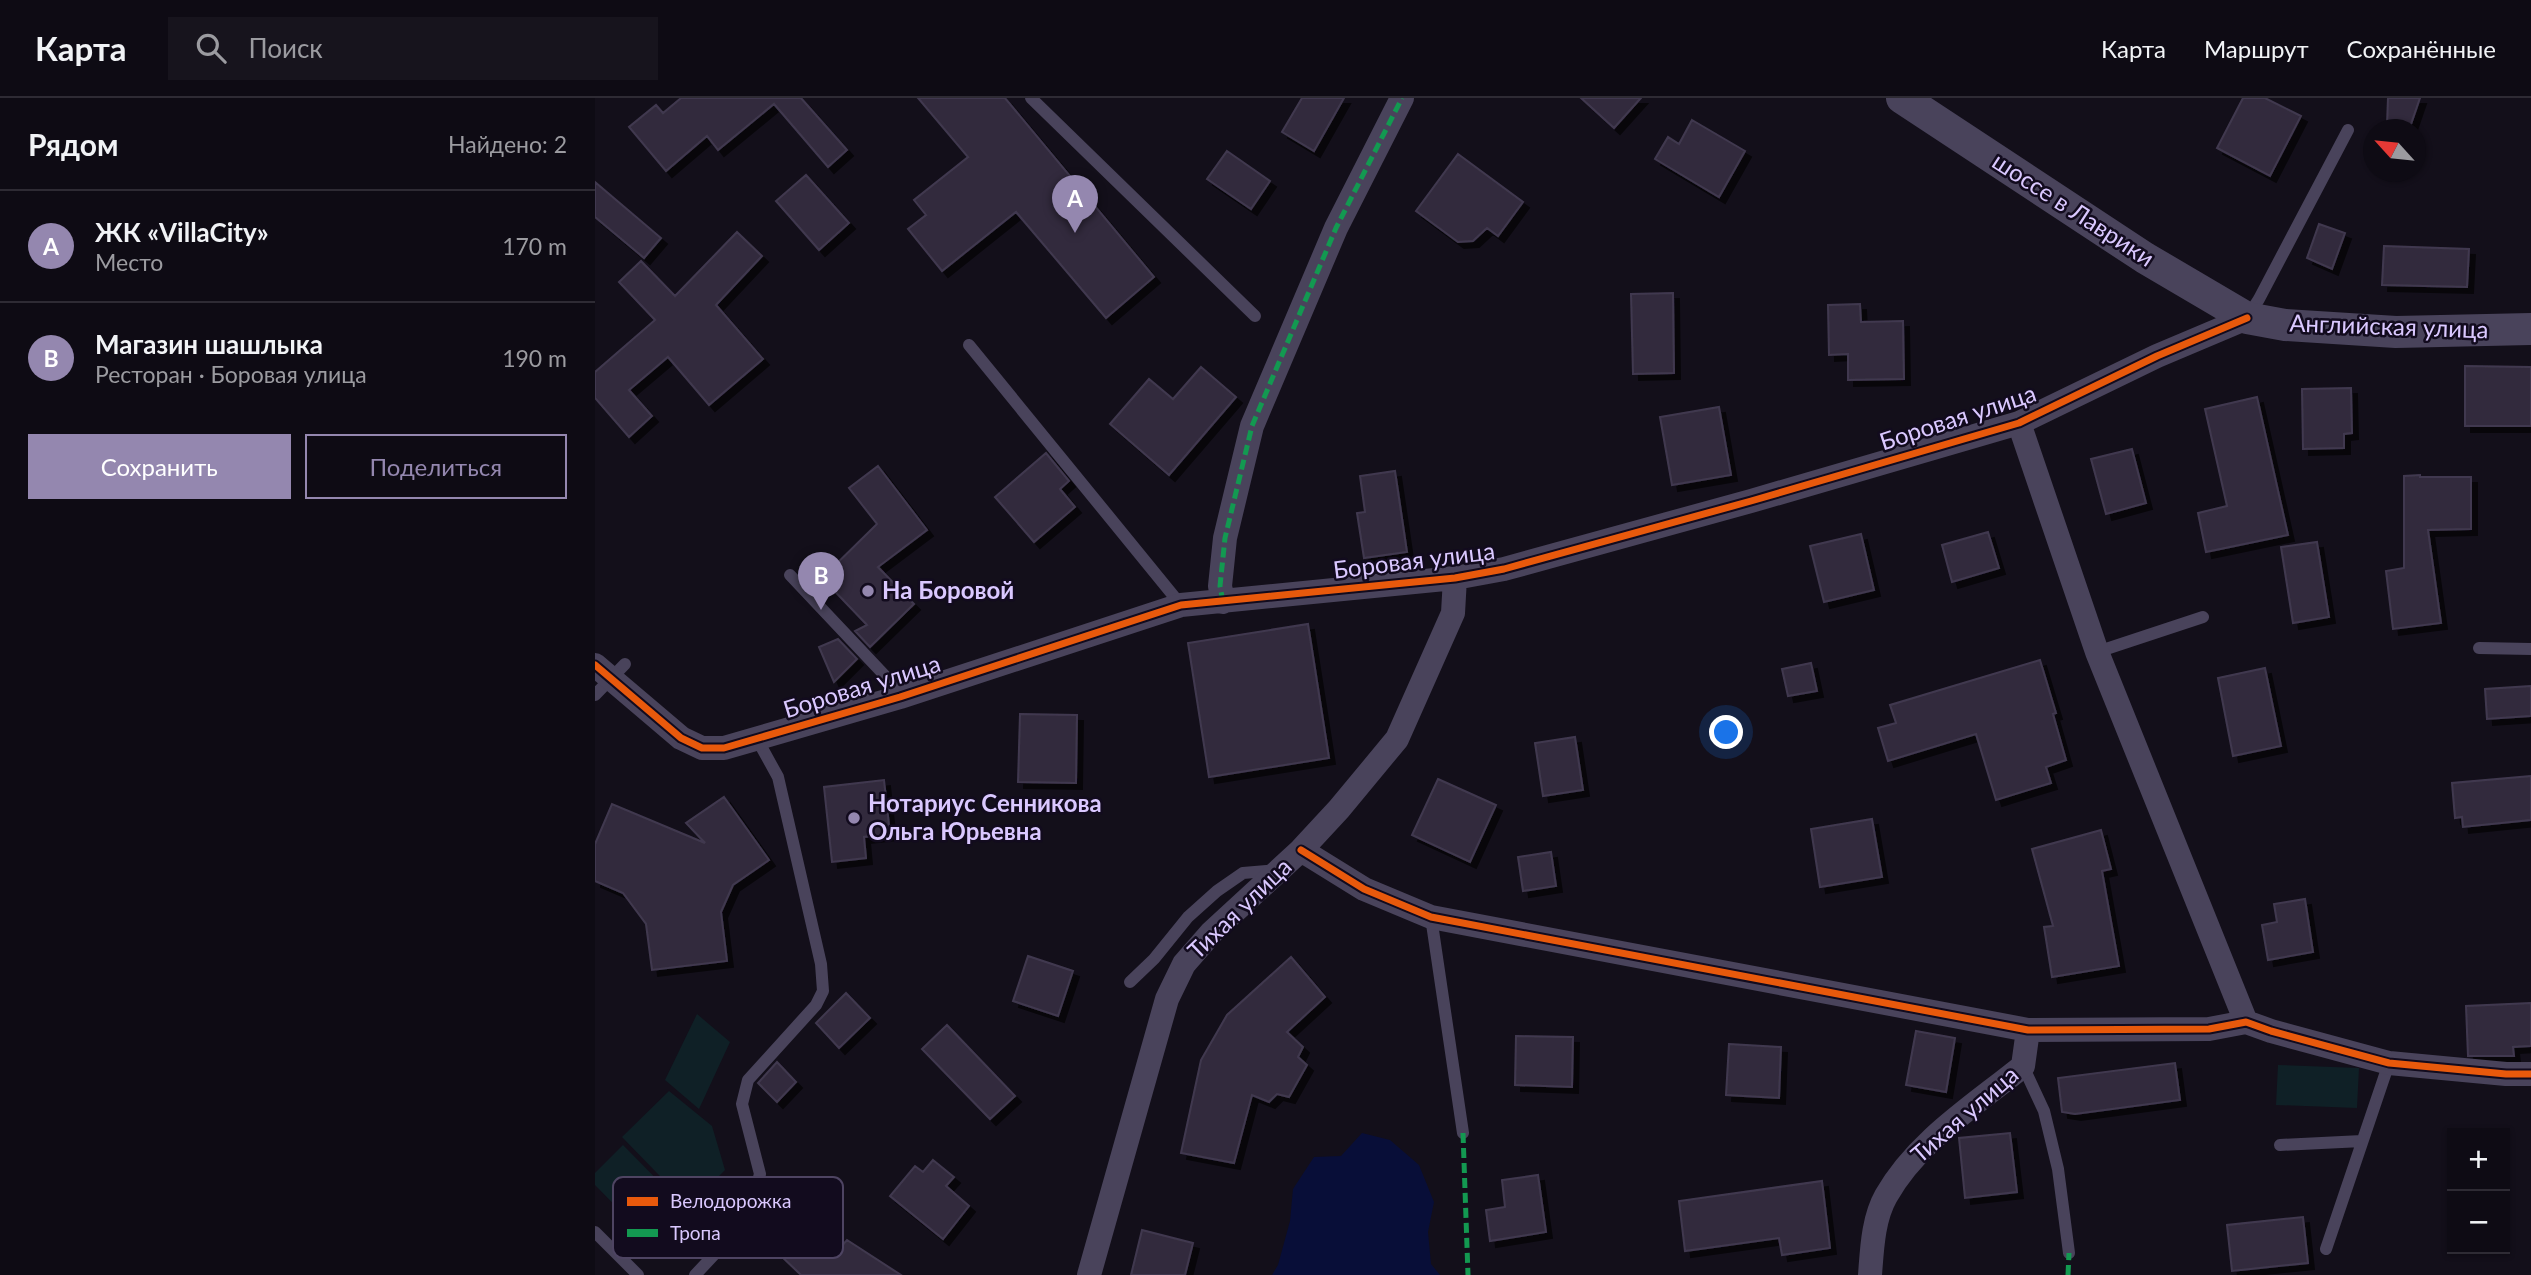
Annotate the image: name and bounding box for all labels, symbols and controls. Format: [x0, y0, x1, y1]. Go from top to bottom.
search box [168, 17, 658, 80]
text: Карта [35, 28, 126, 68]
icon: search [192, 29, 230, 67]
text: Поиск [248, 32, 323, 64]
text: Карта [2101, 34, 2166, 63]
text: Маршрут [2204, 34, 2309, 63]
text: Сохранённые [2347, 34, 2496, 63]
north arrow [2363, 119, 2426, 182]
text: Рядом [28, 126, 118, 162]
text: Найдено: 2 [448, 130, 567, 158]
street label: шоссе в Лаврики [1987, 146, 2160, 272]
pin: A [1052, 175, 1098, 233]
text: ЖК «VillaCity» [95, 216, 269, 248]
text: A [43, 232, 59, 260]
text: 170 m [502, 232, 567, 260]
text: Место [95, 248, 163, 276]
street label: Английская улица [2289, 308, 2489, 343]
text: Магазин шашлыка [95, 328, 323, 360]
text: B [43, 344, 59, 372]
text: 190 m [502, 344, 567, 372]
text: Ресторан · Боровая улица [95, 360, 367, 388]
street label: Боровая улица [1876, 378, 2039, 456]
button: Сохранить [28, 434, 291, 499]
button: Поделиться [305, 434, 567, 499]
street label: Боровая улица [1331, 535, 1496, 584]
pin: B [798, 552, 844, 610]
place label: На Боровой [882, 575, 1014, 604]
marker: На Боровой [860, 583, 876, 599]
street label: Боровая улица [779, 648, 944, 723]
your location [1709, 715, 1743, 749]
place label: Нотариус Сенникова Ольга Юрьевна [868, 788, 1102, 845]
marker: Нотариус Сенникова Ольга Юрьевна [846, 810, 862, 826]
street label: Тихая улица [1181, 851, 1297, 964]
street label: Тихая улица [1904, 1059, 2024, 1168]
map controls [2447, 1128, 2510, 1254]
button: + [2447, 1128, 2510, 1191]
legend [613, 1177, 843, 1258]
text: Велодорожка [670, 1189, 791, 1212]
button: − [2447, 1191, 2510, 1254]
text: Тропа [670, 1221, 721, 1244]

